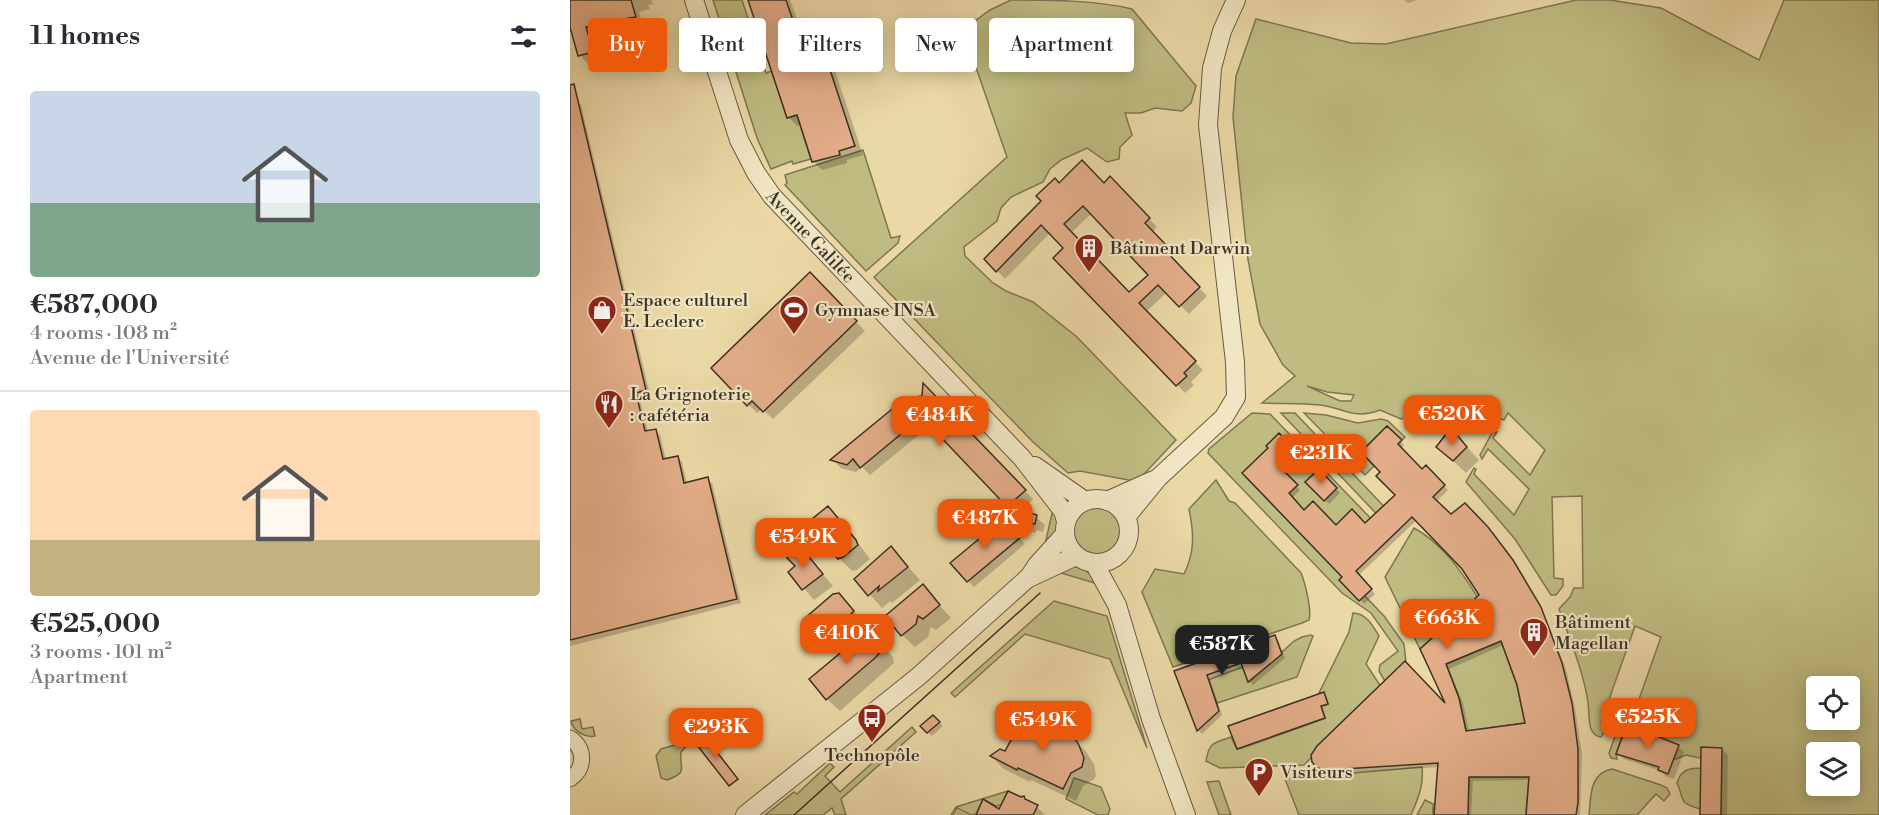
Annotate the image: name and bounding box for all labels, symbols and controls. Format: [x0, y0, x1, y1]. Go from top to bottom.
chip: Buy [588, 18, 667, 72]
chip: Rent [679, 18, 766, 72]
chip: Filters [778, 18, 883, 72]
chip: New [895, 18, 977, 72]
chip: Apartment [989, 18, 1134, 72]
text: 11 homes [30, 20, 140, 52]
icon: filters [507, 20, 540, 53]
icon: home [231, 130, 339, 238]
street label: Avenue Galilée [760, 184, 860, 288]
building icon: Bâtiment Darwin [1073, 232, 1105, 274]
place label: Bâtiment Darwin [1109, 237, 1251, 260]
text: €587,000 [30, 289, 158, 321]
place label: Espace culturel E. Leclerc [623, 289, 749, 333]
shop icon: Espace culturel E. Leclerc [586, 294, 618, 336]
sports icon: Gymnase INSA [778, 294, 810, 336]
place label: Gymnase INSA [815, 299, 937, 322]
text: 4 rooms · 108 m² [30, 321, 177, 346]
text: Avenue de l'Université [30, 346, 229, 371]
place label: La Grignoterie : cafétéria [630, 383, 751, 427]
restaurant icon: La Grignoterie : cafétéria [593, 388, 625, 430]
pin: €520K [1410, 395, 1494, 446]
pin: €484K [898, 396, 982, 447]
text: €520K [1418, 402, 1486, 427]
text: €484K [905, 403, 975, 428]
pin: €231K [1279, 434, 1363, 485]
text: €231K [1290, 441, 1352, 466]
icon: home [231, 449, 339, 557]
pin: €487K [943, 499, 1027, 550]
text: €487K [952, 506, 1018, 531]
pin: €549K [761, 518, 845, 569]
text: €549K [769, 525, 837, 550]
pin: €663K [1405, 599, 1489, 650]
text: €663K [1414, 606, 1480, 631]
text: €525,000 [30, 608, 160, 640]
place label: Bâtiment Magellan [1554, 611, 1632, 655]
pin: €410K [805, 614, 889, 665]
building icon: Bâtiment Magellan [1518, 616, 1550, 658]
text: €410K [814, 621, 880, 646]
pin: €587K [1180, 625, 1264, 676]
text: €587K [1189, 632, 1255, 657]
text: 3 rooms · 101 m² [30, 640, 172, 665]
text: Apartment [30, 665, 128, 690]
map controls [1806, 676, 1860, 796]
button: locate [1806, 676, 1860, 730]
pin: €525K [1606, 698, 1690, 749]
pin: €549K [1001, 701, 1085, 752]
bus stop icon: Technopôle [856, 702, 888, 744]
text: €525K [1615, 705, 1681, 730]
pin: €293K [674, 708, 758, 759]
text: €549K [1009, 708, 1077, 733]
text: €293K [683, 715, 749, 740]
button: layers [1806, 742, 1860, 796]
place label: Technopôle [824, 744, 920, 767]
parking icon: Visiteurs [1243, 756, 1275, 798]
place label: Visiteurs [1279, 761, 1353, 784]

